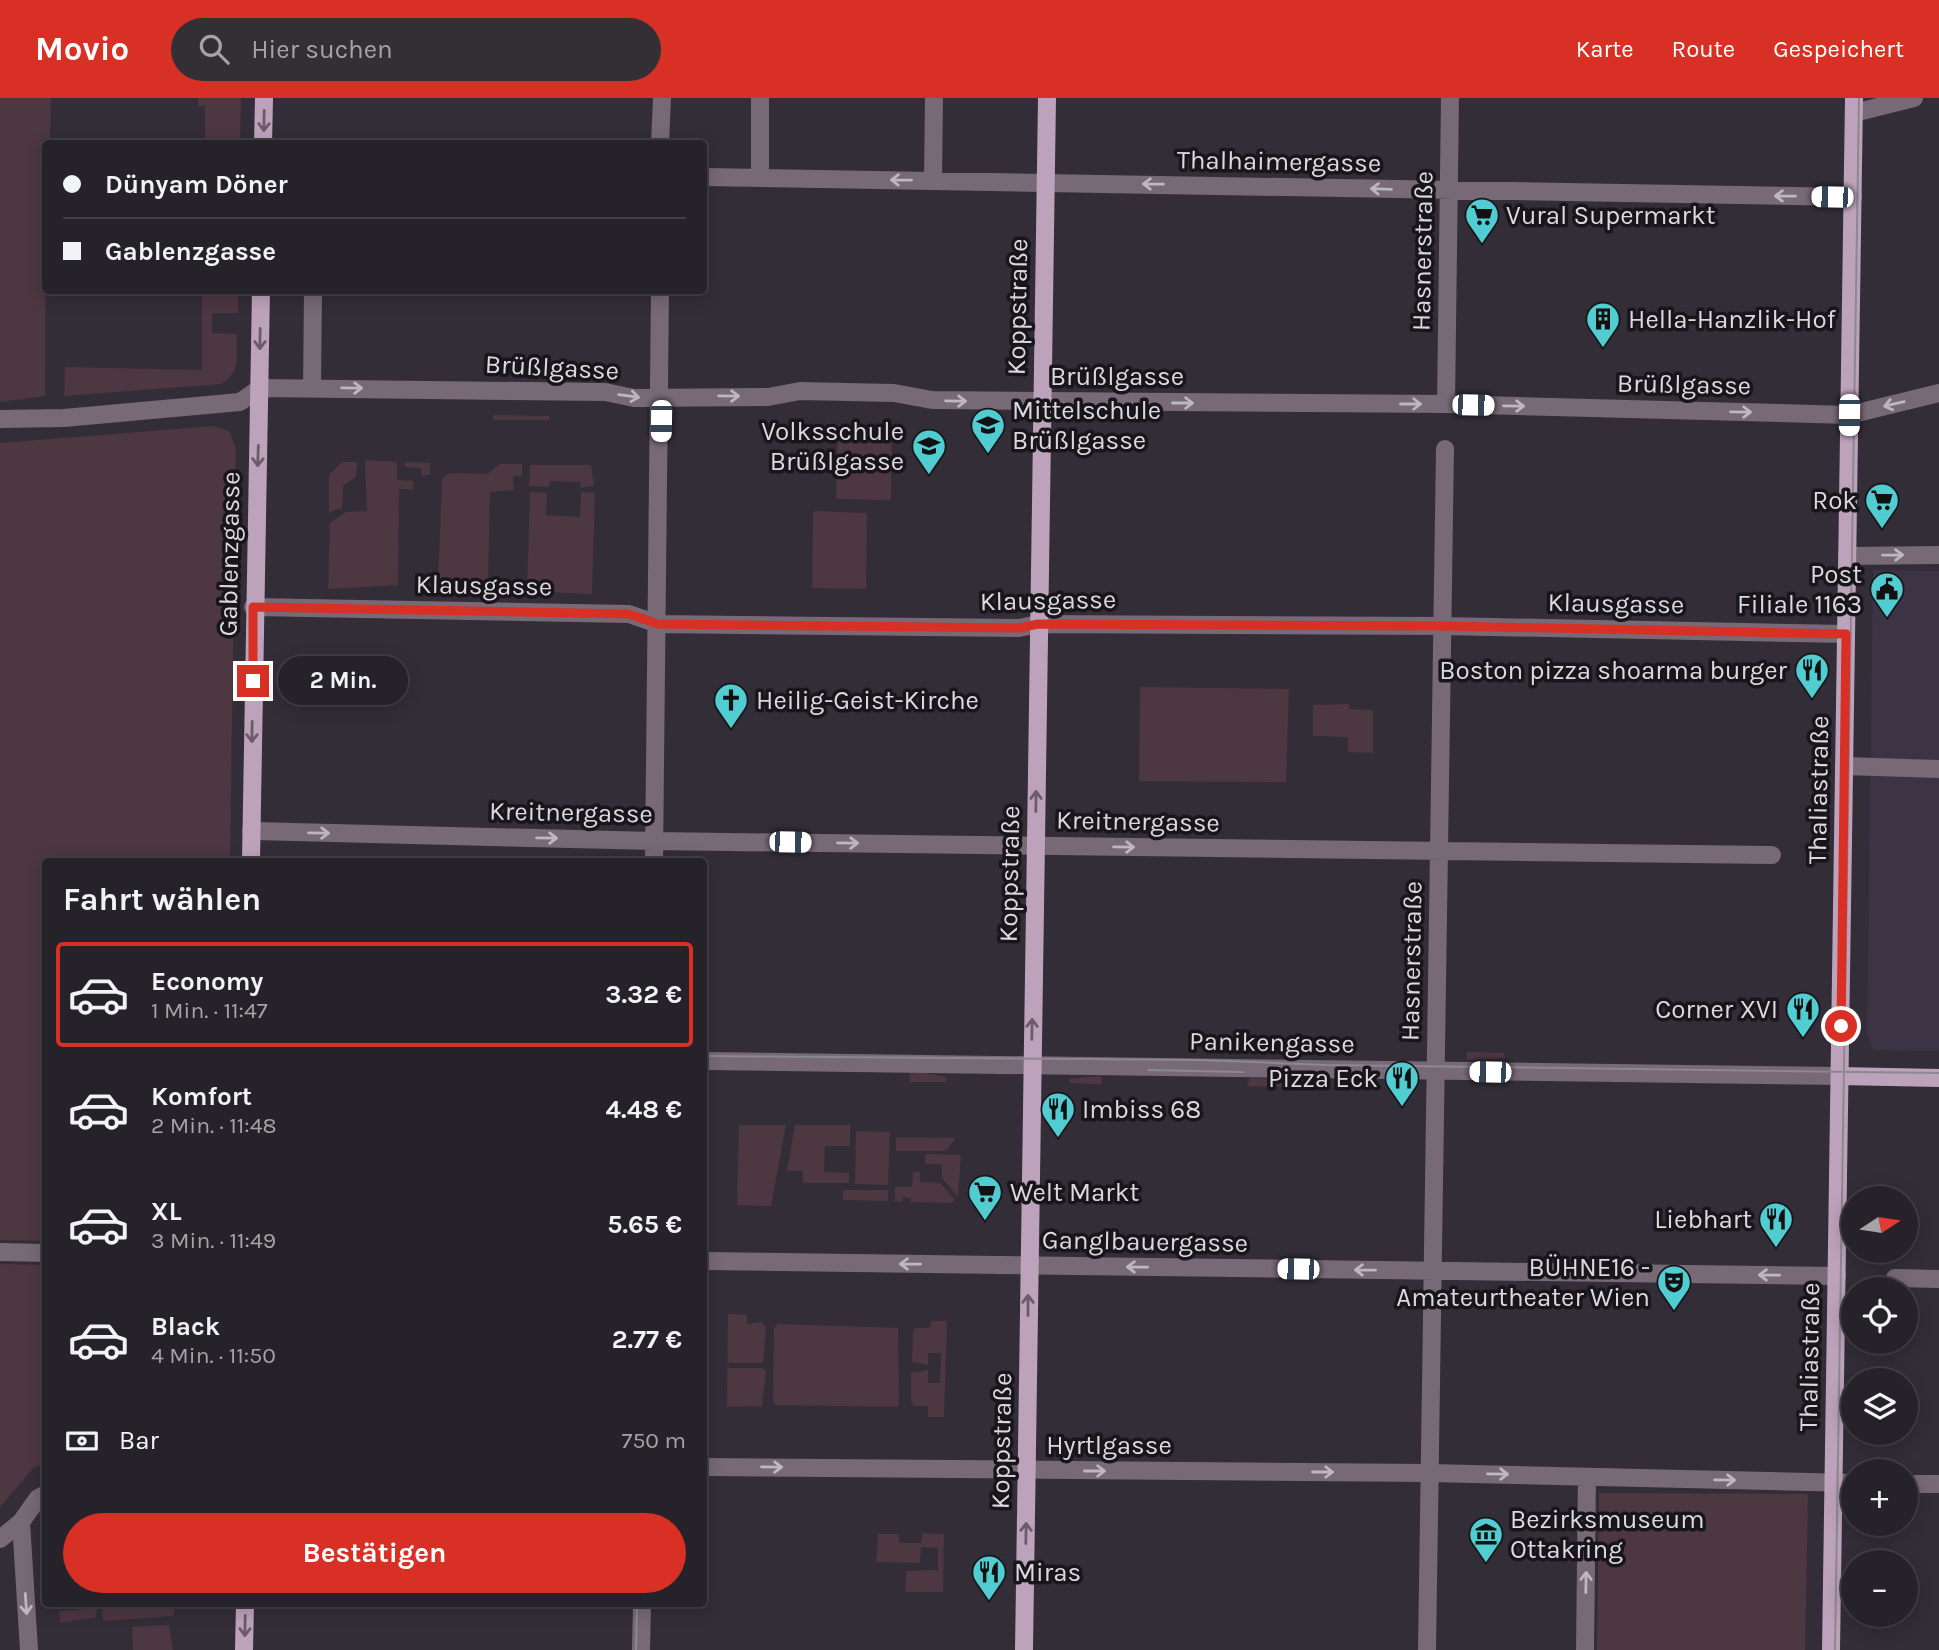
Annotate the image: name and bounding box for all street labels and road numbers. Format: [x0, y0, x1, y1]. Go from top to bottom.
street label: Thalhaimergasse [1177, 144, 1381, 179]
street label: Hasnerstraße [1406, 171, 1439, 331]
street label: Koppstraße [1001, 238, 1034, 376]
street label: Brüßlgasse [484, 349, 620, 386]
street label: Brüßlgasse [1050, 361, 1184, 392]
street label: Brüßlgasse [1617, 368, 1751, 401]
street label: Gablenzgasse [213, 471, 246, 637]
street label: Klausgasse [415, 569, 552, 602]
street label: Klausgasse [980, 584, 1117, 617]
street label: Klausgasse [1547, 587, 1684, 620]
street label: Thaliastraße [1802, 715, 1835, 865]
street label: Kreitnergasse [489, 796, 653, 829]
street label: Koppstraße [993, 805, 1026, 943]
street label: Kreitnergasse [1056, 805, 1220, 838]
street label: Hasnerstraße [1395, 881, 1428, 1041]
street label: Panikengasse [1189, 1026, 1355, 1059]
street label: Ganglbauergasse [1042, 1224, 1248, 1259]
street label: Thaliastraße [1793, 1282, 1826, 1432]
street label: Koppstraße [985, 1372, 1018, 1510]
street label: Hyrtlgasse [1046, 1430, 1172, 1461]

